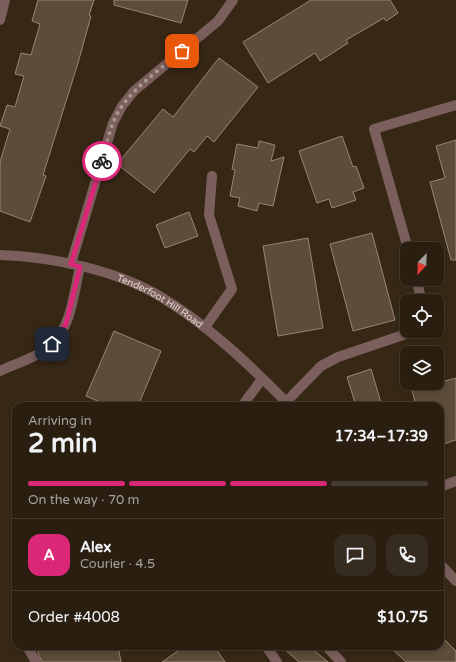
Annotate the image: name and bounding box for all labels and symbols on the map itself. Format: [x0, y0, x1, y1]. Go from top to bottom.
pin [165, 34, 199, 68]
courier [82, 141, 122, 181]
north arrow [400, 242, 444, 286]
street label: Tenderfoot Hill Road [115, 272, 205, 331]
pin [35, 327, 69, 361]

